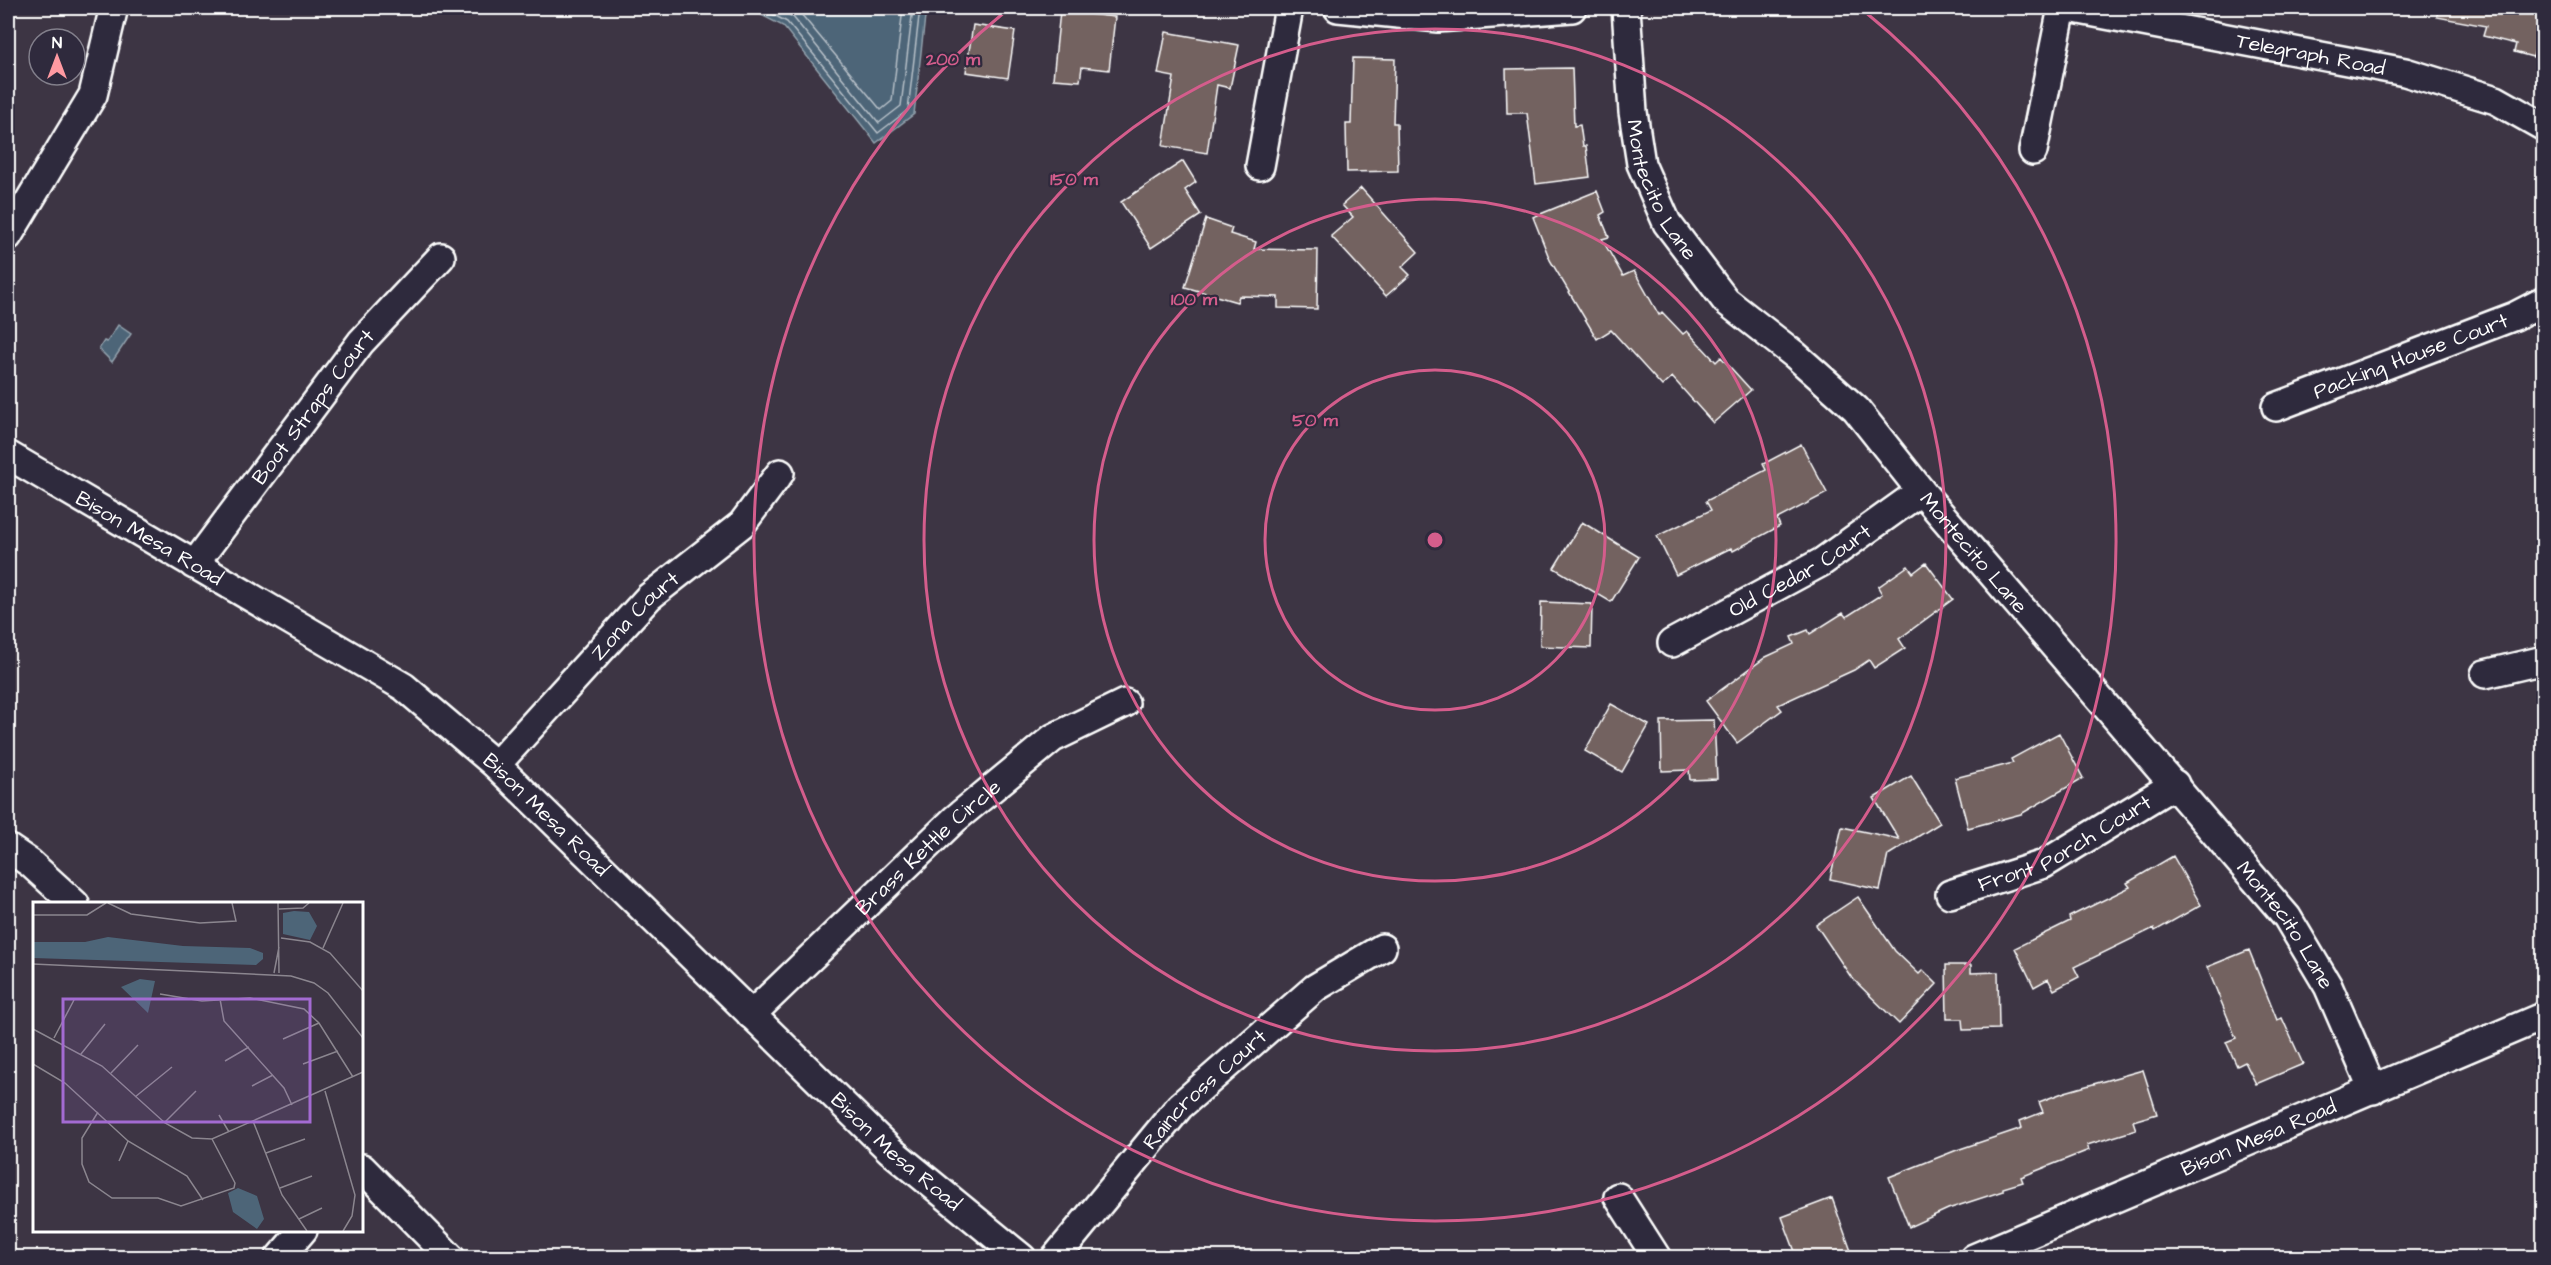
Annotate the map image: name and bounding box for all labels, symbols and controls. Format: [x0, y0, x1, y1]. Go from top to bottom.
street label: Telegraph Road [2234, 26, 2388, 82]
north arrow [27, 27, 87, 87]
text: N [52, 32, 62, 54]
text: 200 m [925, 47, 981, 72]
street label: Montecito Lane [1620, 118, 1704, 266]
text: 150 m [1050, 167, 1099, 192]
text: 100 m [1171, 287, 1218, 312]
street label: Packing House Court [2309, 305, 2513, 406]
street label: Boot Straps Court [245, 322, 381, 490]
text: 50 m [1292, 408, 1339, 433]
street label: Bison Mesa Road [71, 483, 229, 592]
street label: Montecito Lane [1913, 486, 2034, 620]
street label: Old Cedar Court [1723, 516, 1878, 624]
centre of rings [1425, 530, 1445, 550]
street label: Zona Court [584, 564, 685, 667]
street label: Bison Mesa Road [477, 746, 616, 883]
street label: Brass Kettle Circle [849, 773, 1007, 922]
street label: Front Porch Court [1974, 787, 2157, 899]
street label: Montecito Lane [2230, 854, 2341, 994]
inset map [33, 902, 363, 1232]
street label: Raincross Court [1136, 1022, 1273, 1156]
street label: Bison Mesa Road [824, 1085, 968, 1217]
street label: Bison Mesa Road [2176, 1091, 2341, 1183]

